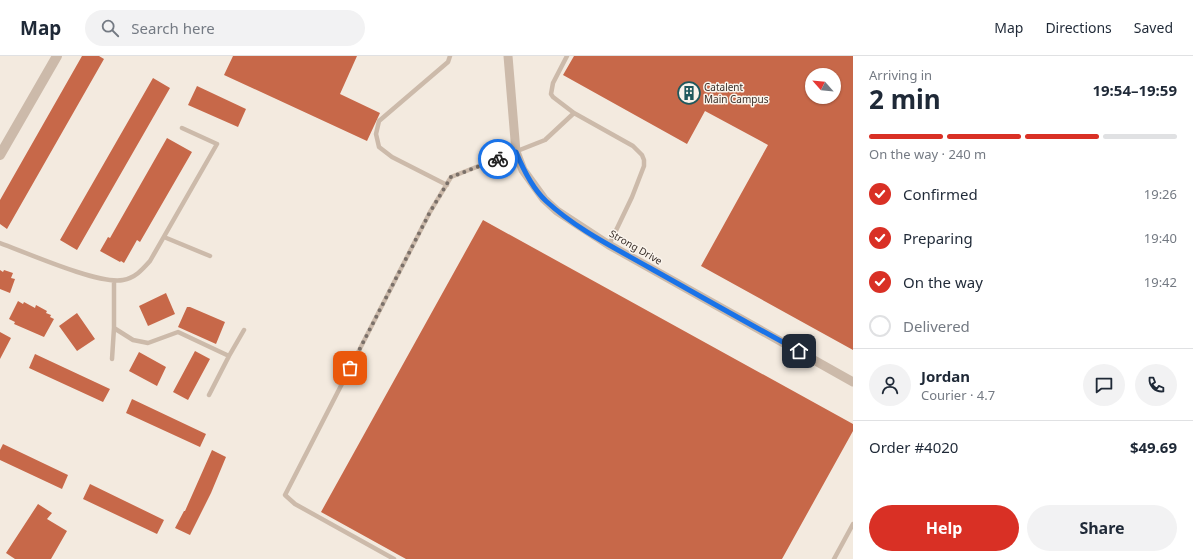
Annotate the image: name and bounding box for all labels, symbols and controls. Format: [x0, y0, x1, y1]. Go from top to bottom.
search box [85, 10, 365, 46]
text: Map [20, 15, 61, 41]
icon: search [99, 17, 121, 39]
text: Search here [131, 18, 215, 38]
text: Map [994, 18, 1023, 37]
text: Directions [1045, 18, 1112, 37]
text: Saved [1134, 18, 1173, 37]
text: Arriving in [869, 66, 932, 84]
north arrow [805, 68, 841, 104]
map controls [805, 68, 841, 104]
building icon: Catalent Main Campus [676, 80, 702, 106]
place label: Catalent Main Campus [704, 80, 769, 106]
text: 19:54–19:59 [1092, 80, 1177, 100]
text: 2 min [869, 81, 941, 117]
courier [478, 139, 518, 179]
text: On the way · 240 m [869, 145, 986, 163]
icon: bike [487, 148, 509, 170]
icon: check [869, 183, 891, 205]
text: Confirmed [903, 184, 978, 204]
text: 19:26 [1144, 185, 1177, 203]
street label: Strong Drive [607, 226, 665, 268]
icon: check [869, 227, 891, 249]
text: Preparing [903, 228, 973, 248]
text: 19:40 [1144, 229, 1177, 247]
icon: check [869, 271, 891, 293]
text: On the way [903, 272, 983, 292]
text: 19:42 [1144, 273, 1177, 291]
text: Delivered [903, 316, 970, 336]
pin [782, 334, 816, 368]
icon: home [788, 340, 810, 362]
pin [333, 351, 367, 385]
icon: bag [339, 357, 361, 379]
button: person [869, 364, 911, 406]
button: chat [1083, 364, 1125, 406]
button: phone [1135, 364, 1177, 406]
text: Jordan [921, 366, 970, 386]
text: Courier · 4.7 [921, 386, 995, 404]
text: Order #4020 [869, 437, 958, 457]
text: $49.69 [1130, 437, 1177, 457]
button: Help [869, 505, 1019, 551]
button: Share [1027, 505, 1177, 551]

